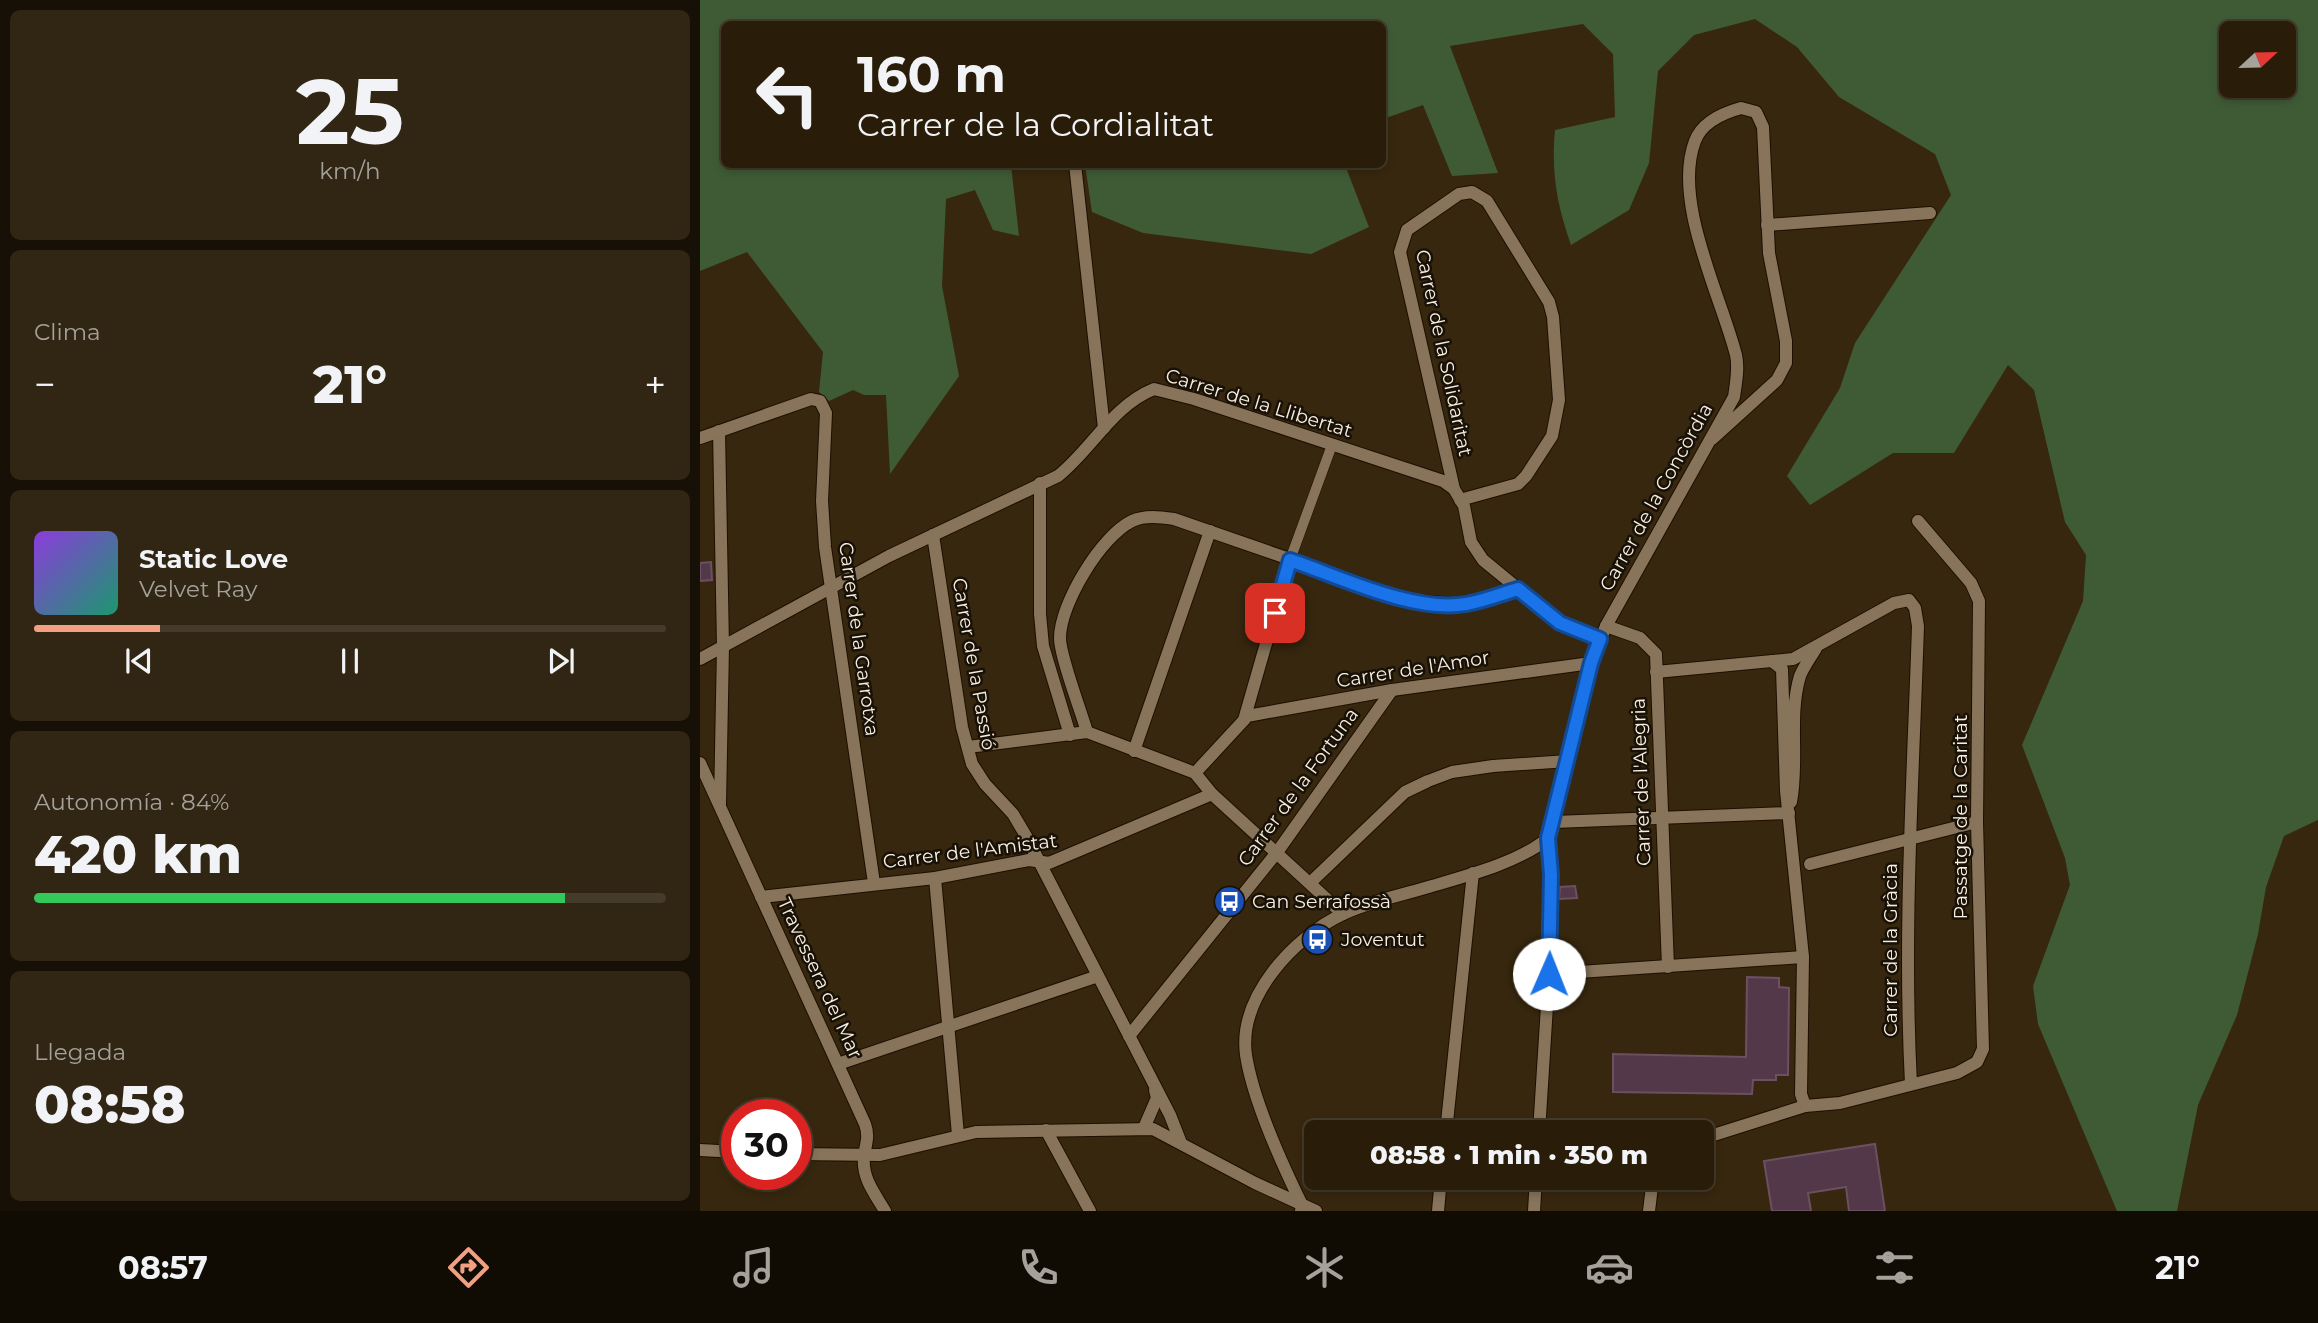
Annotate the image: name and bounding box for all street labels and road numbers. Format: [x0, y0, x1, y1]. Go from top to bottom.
street label: Carrer de la Solidaritat [1411, 248, 1477, 459]
street label: Carrer de la Llibertat [1163, 364, 1355, 442]
street label: Carrer de la Concòrdia [1595, 399, 1717, 595]
street label: Carrer de la Garrotxa [834, 541, 884, 737]
street label: Carrer de la Passió [948, 576, 1000, 752]
street label: Carrer de l'Amor [1335, 646, 1491, 692]
street label: Carrer de l'Alegria [1627, 698, 1655, 866]
street label: Carrer de la Fortuna [1233, 703, 1363, 871]
street label: Passatge de la Caritat [1949, 714, 1972, 920]
street label: Carrer de l'Amistat [882, 829, 1059, 873]
street label: Carrer de la Gràcia [1879, 863, 1902, 1037]
street label: Travessera del Mar [773, 894, 867, 1062]

